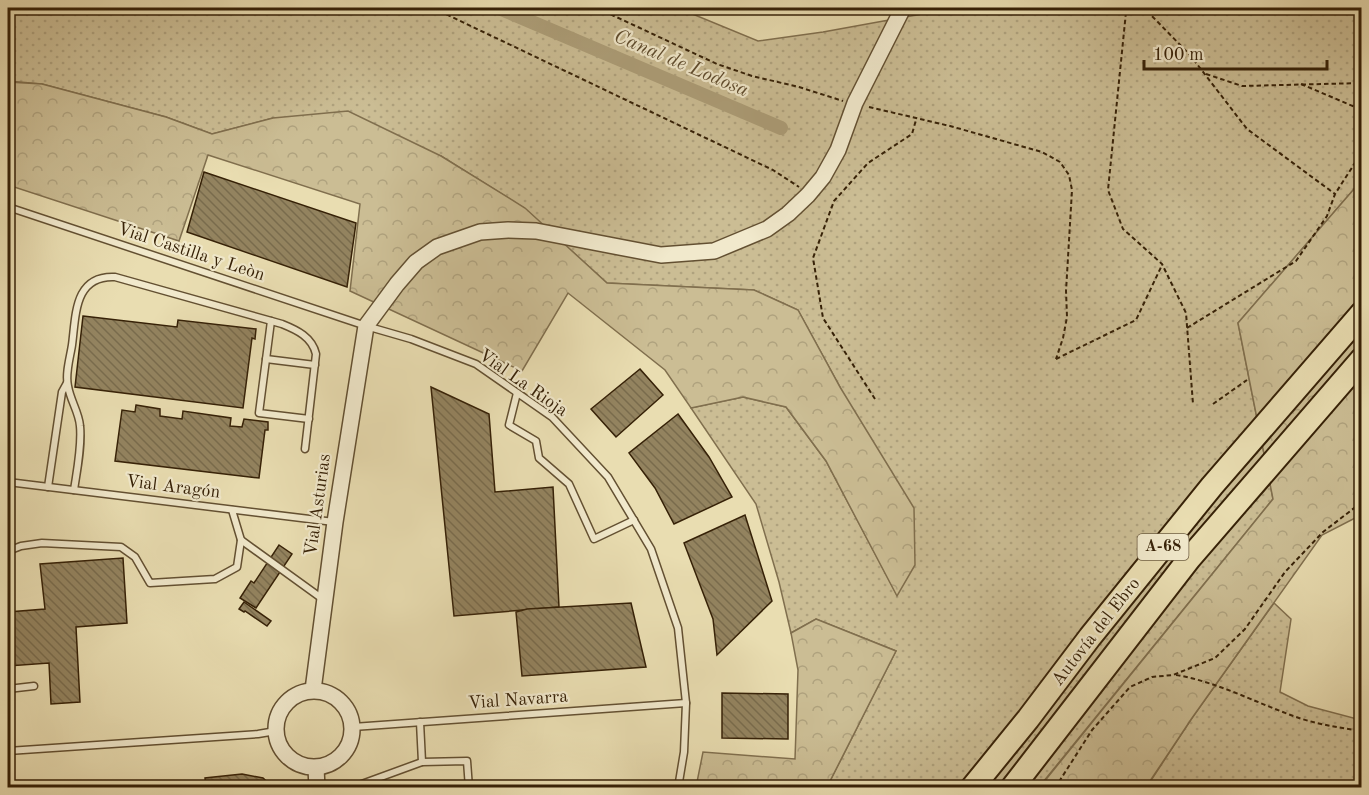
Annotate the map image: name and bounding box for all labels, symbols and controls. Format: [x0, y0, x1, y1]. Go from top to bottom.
water label: Canal de Lodosa [611, 27, 751, 101]
scale bar [1144, 33, 1327, 71]
text: 100 m [1153, 46, 1204, 64]
street label: Vial Castilla y Leòn [115, 220, 267, 284]
street label: Vial La Rioja [475, 346, 571, 420]
street label: Vial Asturias [302, 452, 334, 557]
street label: Vial Aragón [125, 472, 222, 502]
road number: A-68 [1138, 534, 1188, 560]
street label: Autovía del Ebro [1048, 575, 1144, 689]
street label: Vial Navarra [467, 688, 569, 712]

